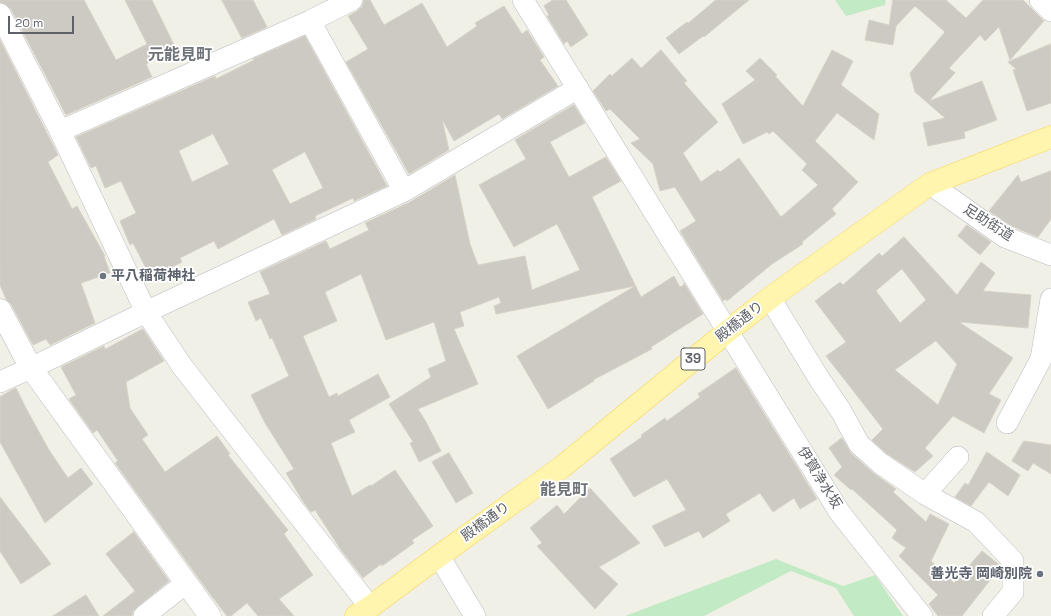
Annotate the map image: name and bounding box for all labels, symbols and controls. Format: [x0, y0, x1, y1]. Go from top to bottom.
scale bar [10, 8, 76, 34]
text: 20 m [15, 15, 43, 31]
district label: 元能見町 [148, 46, 212, 66]
street label: 足助街道 [960, 201, 1016, 245]
place label: 平八稲荷神社 [111, 268, 195, 284]
marker: 平八稲荷神社 [98, 271, 108, 281]
street label: 殿橋通り [713, 298, 767, 346]
road number: 39 [681, 348, 705, 370]
street label: 伊賀浄水坂 [793, 444, 845, 512]
district label: 能見町 [540, 481, 588, 501]
street label: 殿橋通り [458, 499, 514, 545]
place label: 善光寺 岡崎別院 [930, 566, 1032, 582]
marker: 善光寺 岡崎別院 [1035, 569, 1045, 579]

